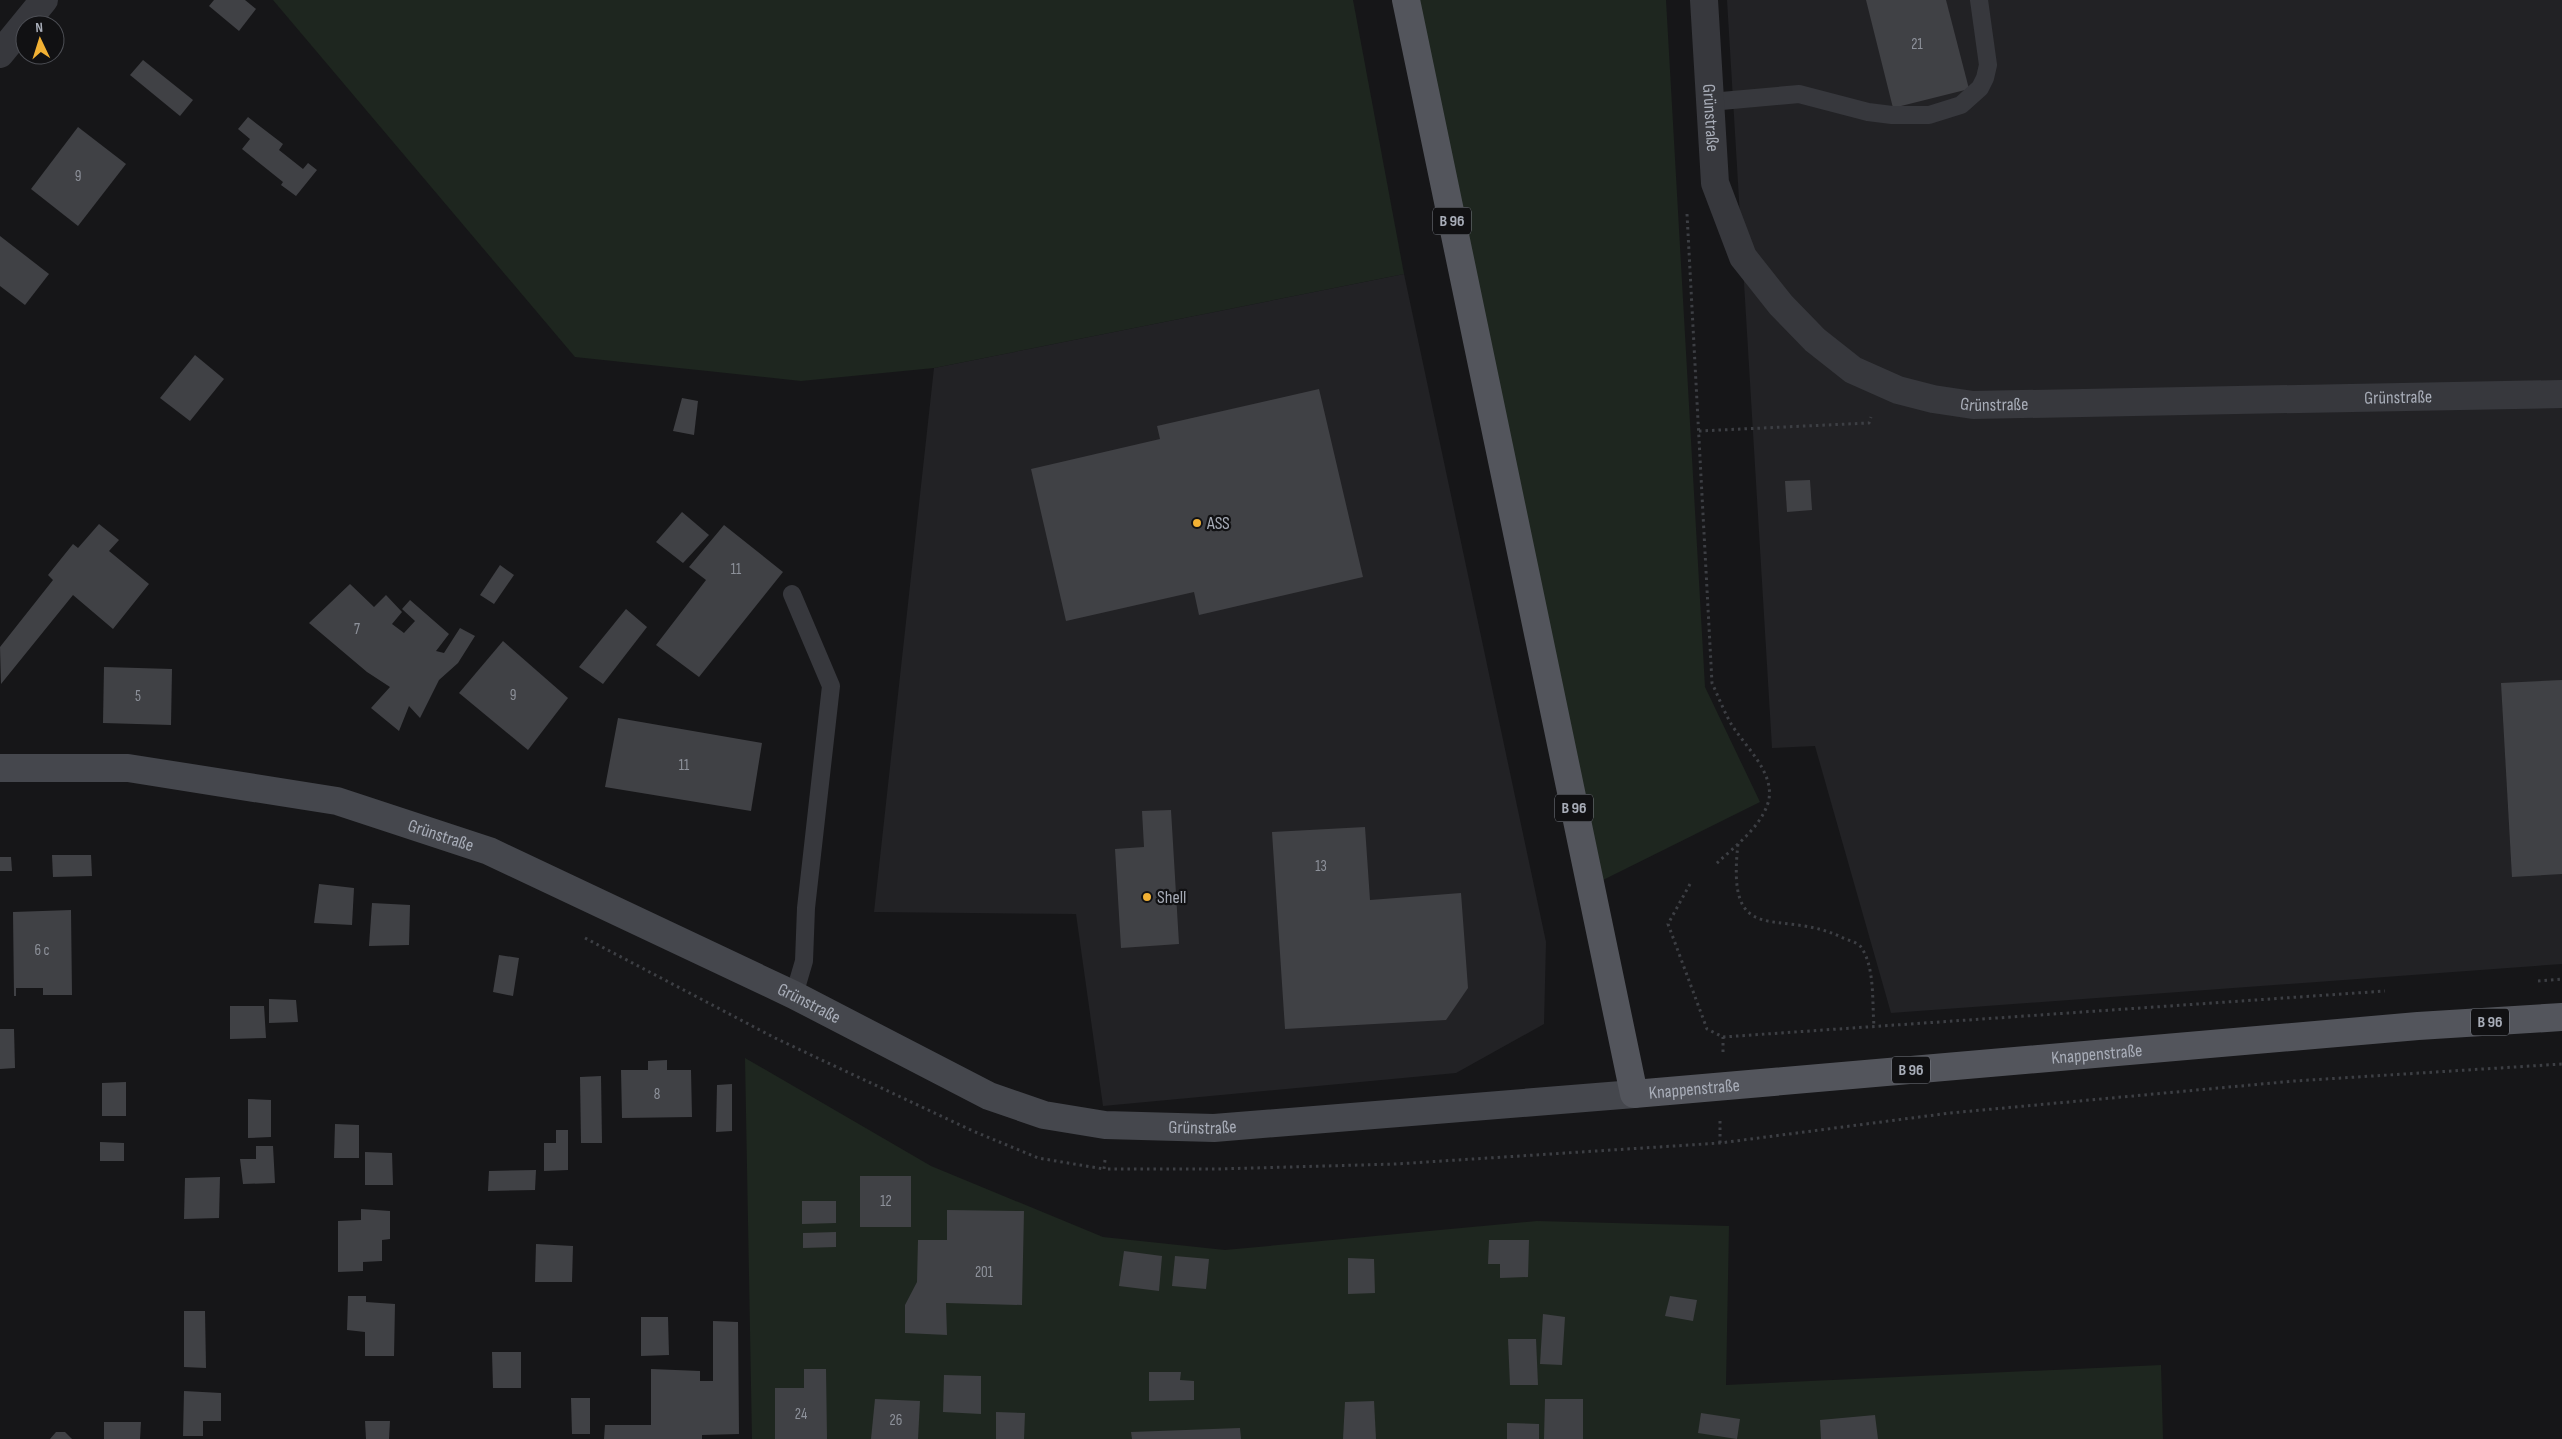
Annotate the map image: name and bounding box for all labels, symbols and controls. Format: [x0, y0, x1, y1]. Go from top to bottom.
north arrow [15, 15, 65, 65]
text: N [35, 19, 43, 36]
house number: 21 [1911, 35, 1923, 54]
street label: Grünstraße [1699, 83, 1724, 152]
house number: 9 [75, 167, 81, 186]
road number: B 96 [1433, 208, 1471, 235]
street label: Grünstraße [2364, 386, 2432, 408]
street label: Grünstraße [1959, 393, 2029, 416]
place label: ASS [1206, 513, 1230, 534]
marker: ASS [1191, 517, 1203, 529]
house number: 11 [731, 560, 742, 579]
house number: 7 [354, 620, 360, 639]
house number: 9 [510, 686, 516, 705]
house number: 5 [135, 687, 141, 706]
house number: 11 [679, 756, 690, 775]
road number: B 96 [1555, 794, 1593, 821]
street label: Grünstraße [405, 815, 477, 856]
house number: 13 [1315, 857, 1327, 876]
place label: Shell [1157, 887, 1186, 908]
marker: Shell [1141, 891, 1153, 903]
house number: 6 c [35, 941, 49, 960]
street label: Grünstraße [774, 978, 844, 1028]
road number: B 96 [2471, 1009, 2509, 1036]
street label: Knappenstraße [2050, 1039, 2143, 1068]
road number: B 96 [1892, 1056, 1930, 1084]
street label: Knappenstraße [1648, 1074, 1741, 1103]
house number: 8 [654, 1085, 660, 1104]
street label: Grünstraße [1168, 1116, 1237, 1139]
house number: 12 [880, 1192, 892, 1211]
house number: 201 [975, 1263, 994, 1282]
house number: 24 [795, 1405, 807, 1424]
house number: 26 [890, 1411, 902, 1430]

